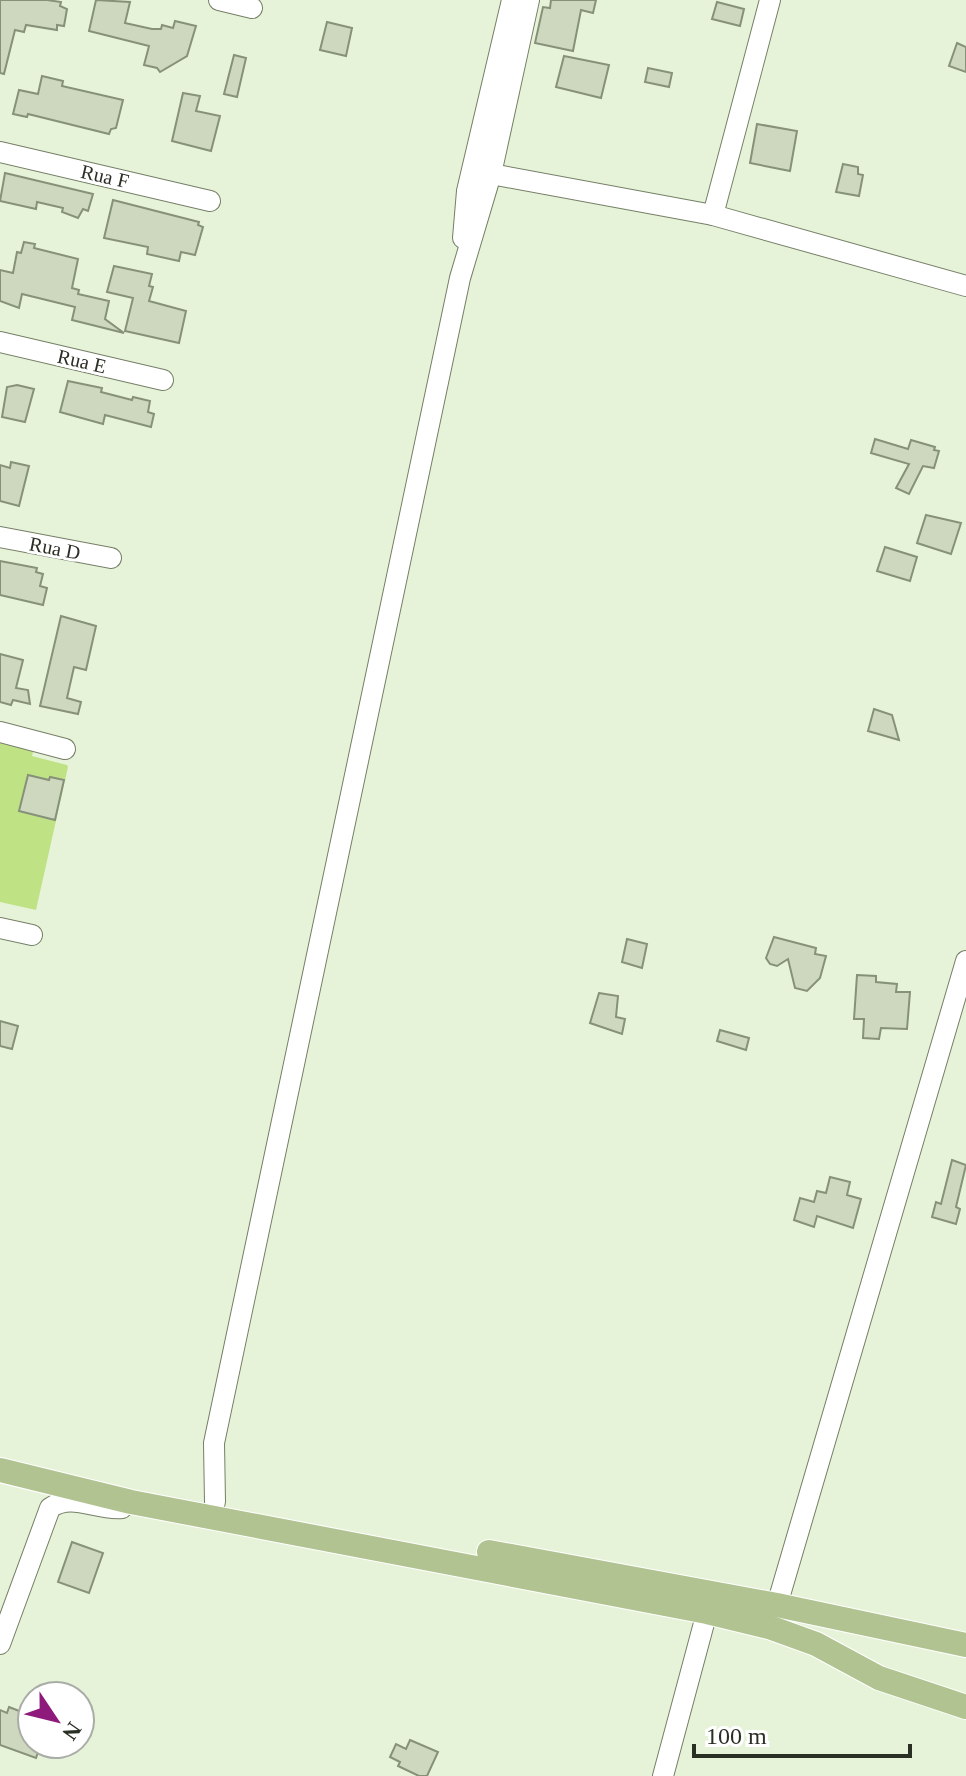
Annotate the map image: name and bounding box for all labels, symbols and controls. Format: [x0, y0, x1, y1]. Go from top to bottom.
street label: Rua F [79, 160, 131, 192]
street label: Rua E [55, 345, 109, 377]
street label: Rua D [28, 532, 82, 564]
north arrow [16, 1680, 96, 1760]
scale bar [694, 1708, 910, 1758]
text: N [57, 1718, 87, 1745]
text: 100 m [706, 1723, 767, 1749]

